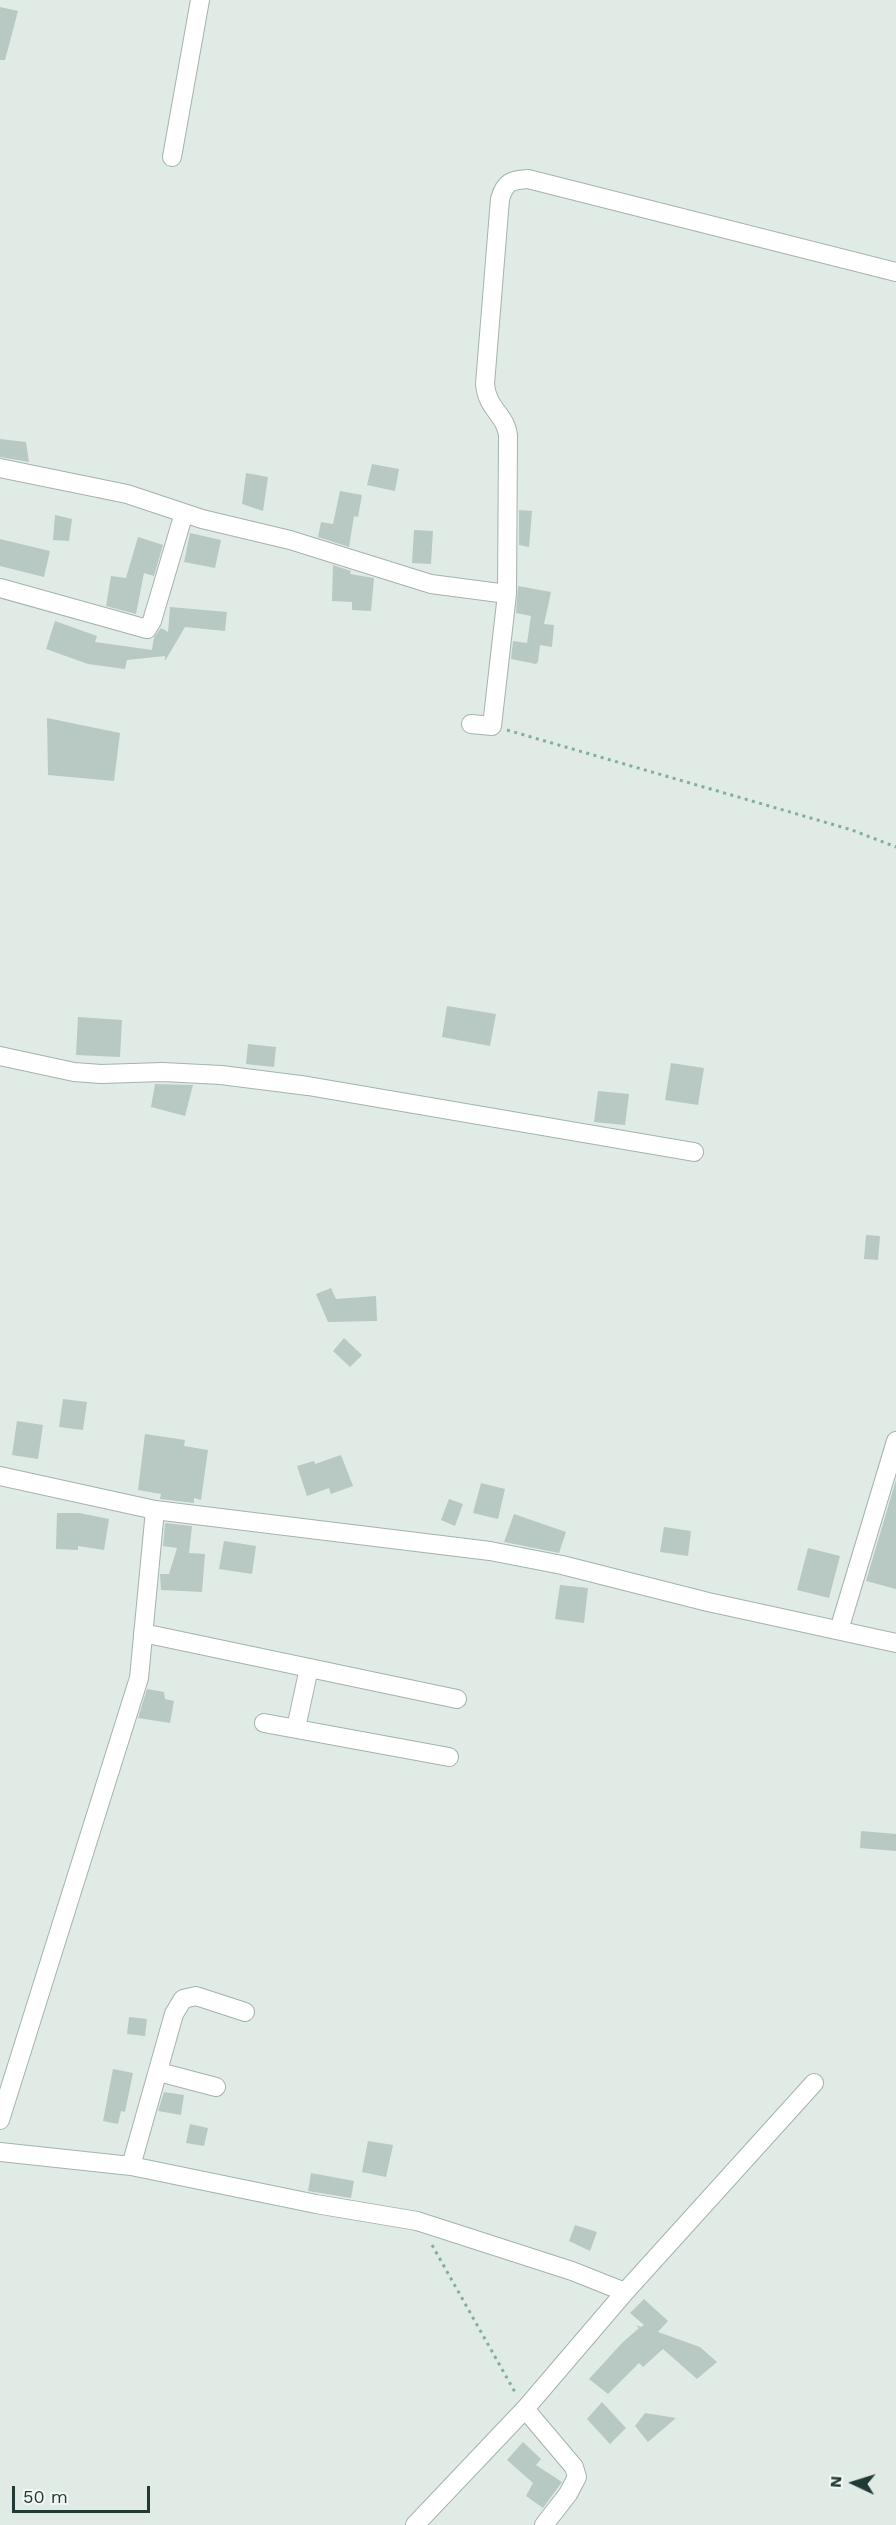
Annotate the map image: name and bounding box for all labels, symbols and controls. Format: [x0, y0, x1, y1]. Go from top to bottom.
north arrow [824, 2453, 884, 2513]
scale bar [15, 2474, 153, 2512]
text: N [826, 2475, 845, 2488]
text: 50 m [23, 2486, 68, 2507]

